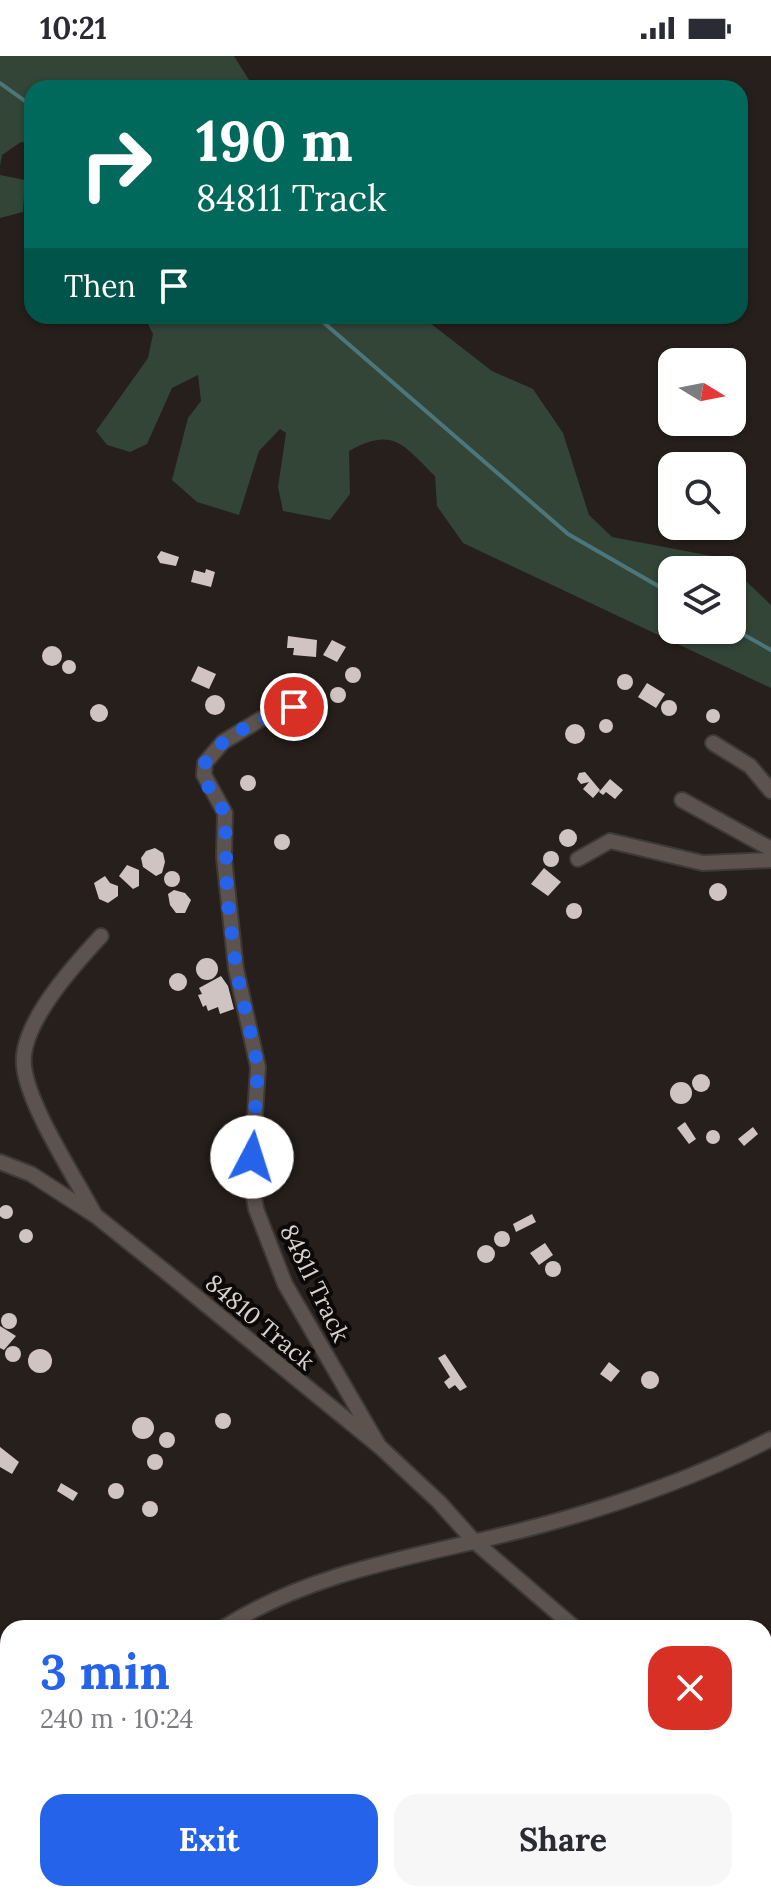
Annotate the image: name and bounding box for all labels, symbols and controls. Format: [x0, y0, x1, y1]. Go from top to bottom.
text: 10:21 [40, 9, 107, 47]
text: 190 m [196, 105, 353, 176]
icon: right [64, 112, 168, 216]
text: 84811 Track [196, 175, 387, 221]
icon: arrive [152, 264, 196, 308]
text: Then [64, 267, 136, 305]
north arrow [658, 348, 746, 436]
map controls [658, 348, 746, 644]
button: search [658, 452, 746, 540]
button: layers [658, 556, 746, 644]
pin [260, 673, 328, 741]
icon: arrive [272, 685, 316, 729]
position arrow [210, 1115, 294, 1199]
street label: 84811 Track [273, 1219, 357, 1347]
street label: 84810 Track [199, 1267, 321, 1377]
text: 3 min [40, 1641, 170, 1702]
button: close [648, 1646, 732, 1730]
text: 240 m · 10:24 [40, 1702, 193, 1735]
button: Exit [40, 1794, 378, 1886]
button: Share [394, 1794, 732, 1886]

